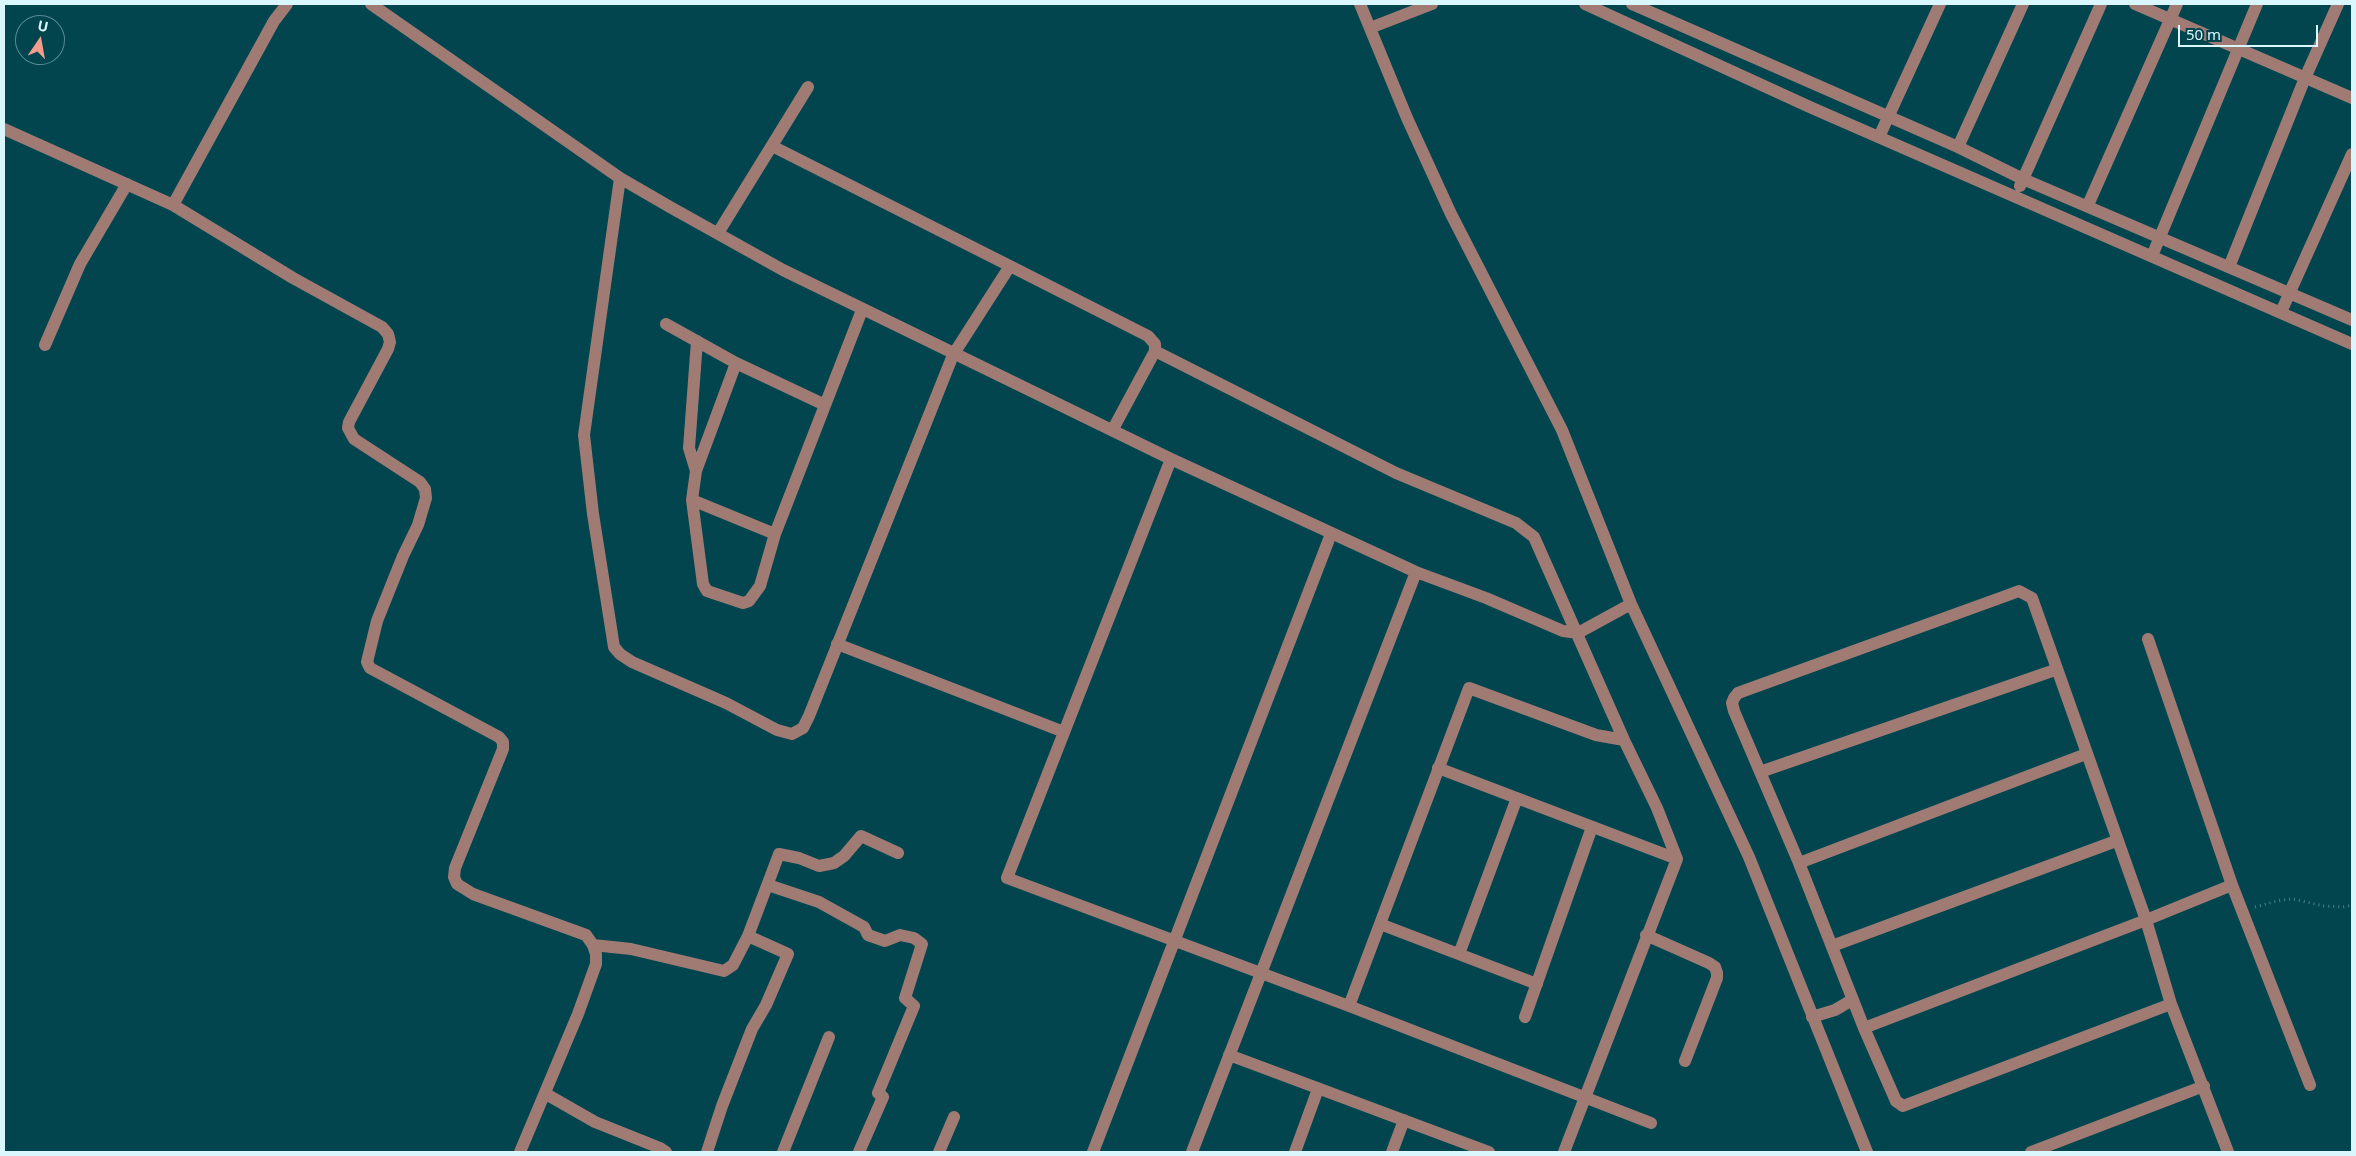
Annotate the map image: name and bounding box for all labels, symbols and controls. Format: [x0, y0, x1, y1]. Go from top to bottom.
north arrow [15, 15, 65, 65]
text: U [36, 15, 50, 36]
scale bar [2181, 15, 2321, 47]
text: 50 m [2186, 24, 2221, 44]

